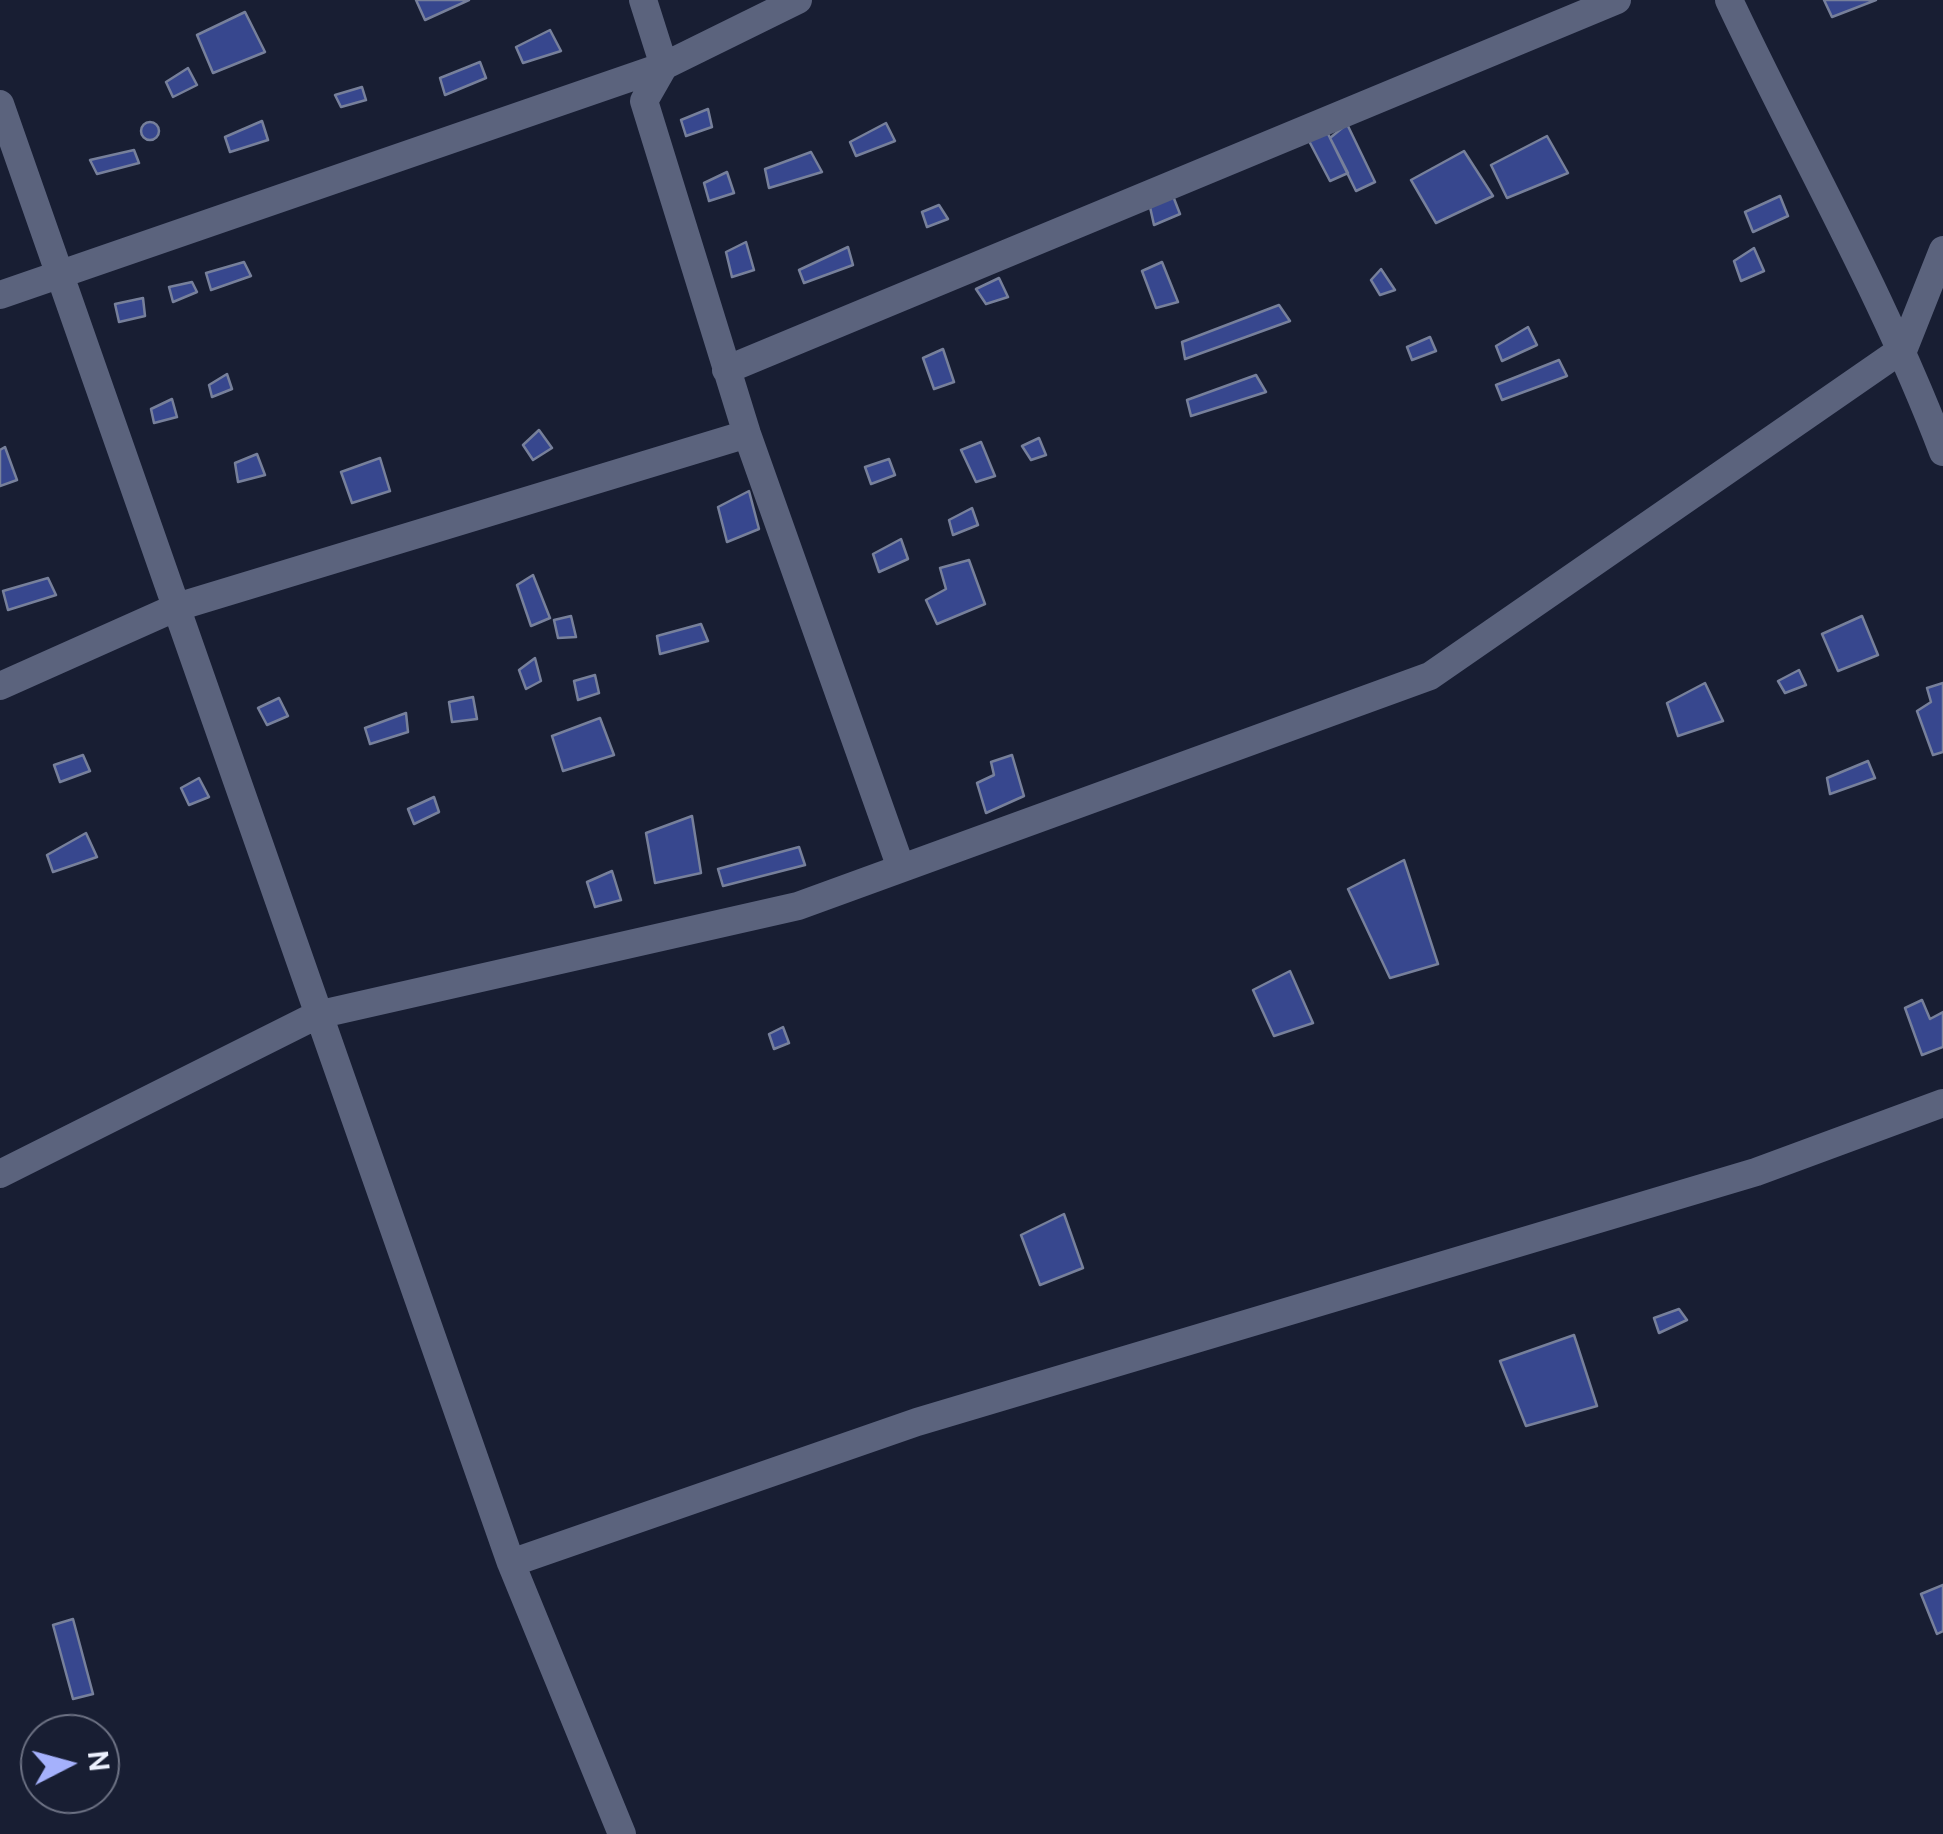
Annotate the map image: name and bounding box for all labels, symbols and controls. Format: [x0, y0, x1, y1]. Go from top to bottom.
north arrow [20, 1714, 120, 1814]
text: N [79, 1749, 118, 1773]

